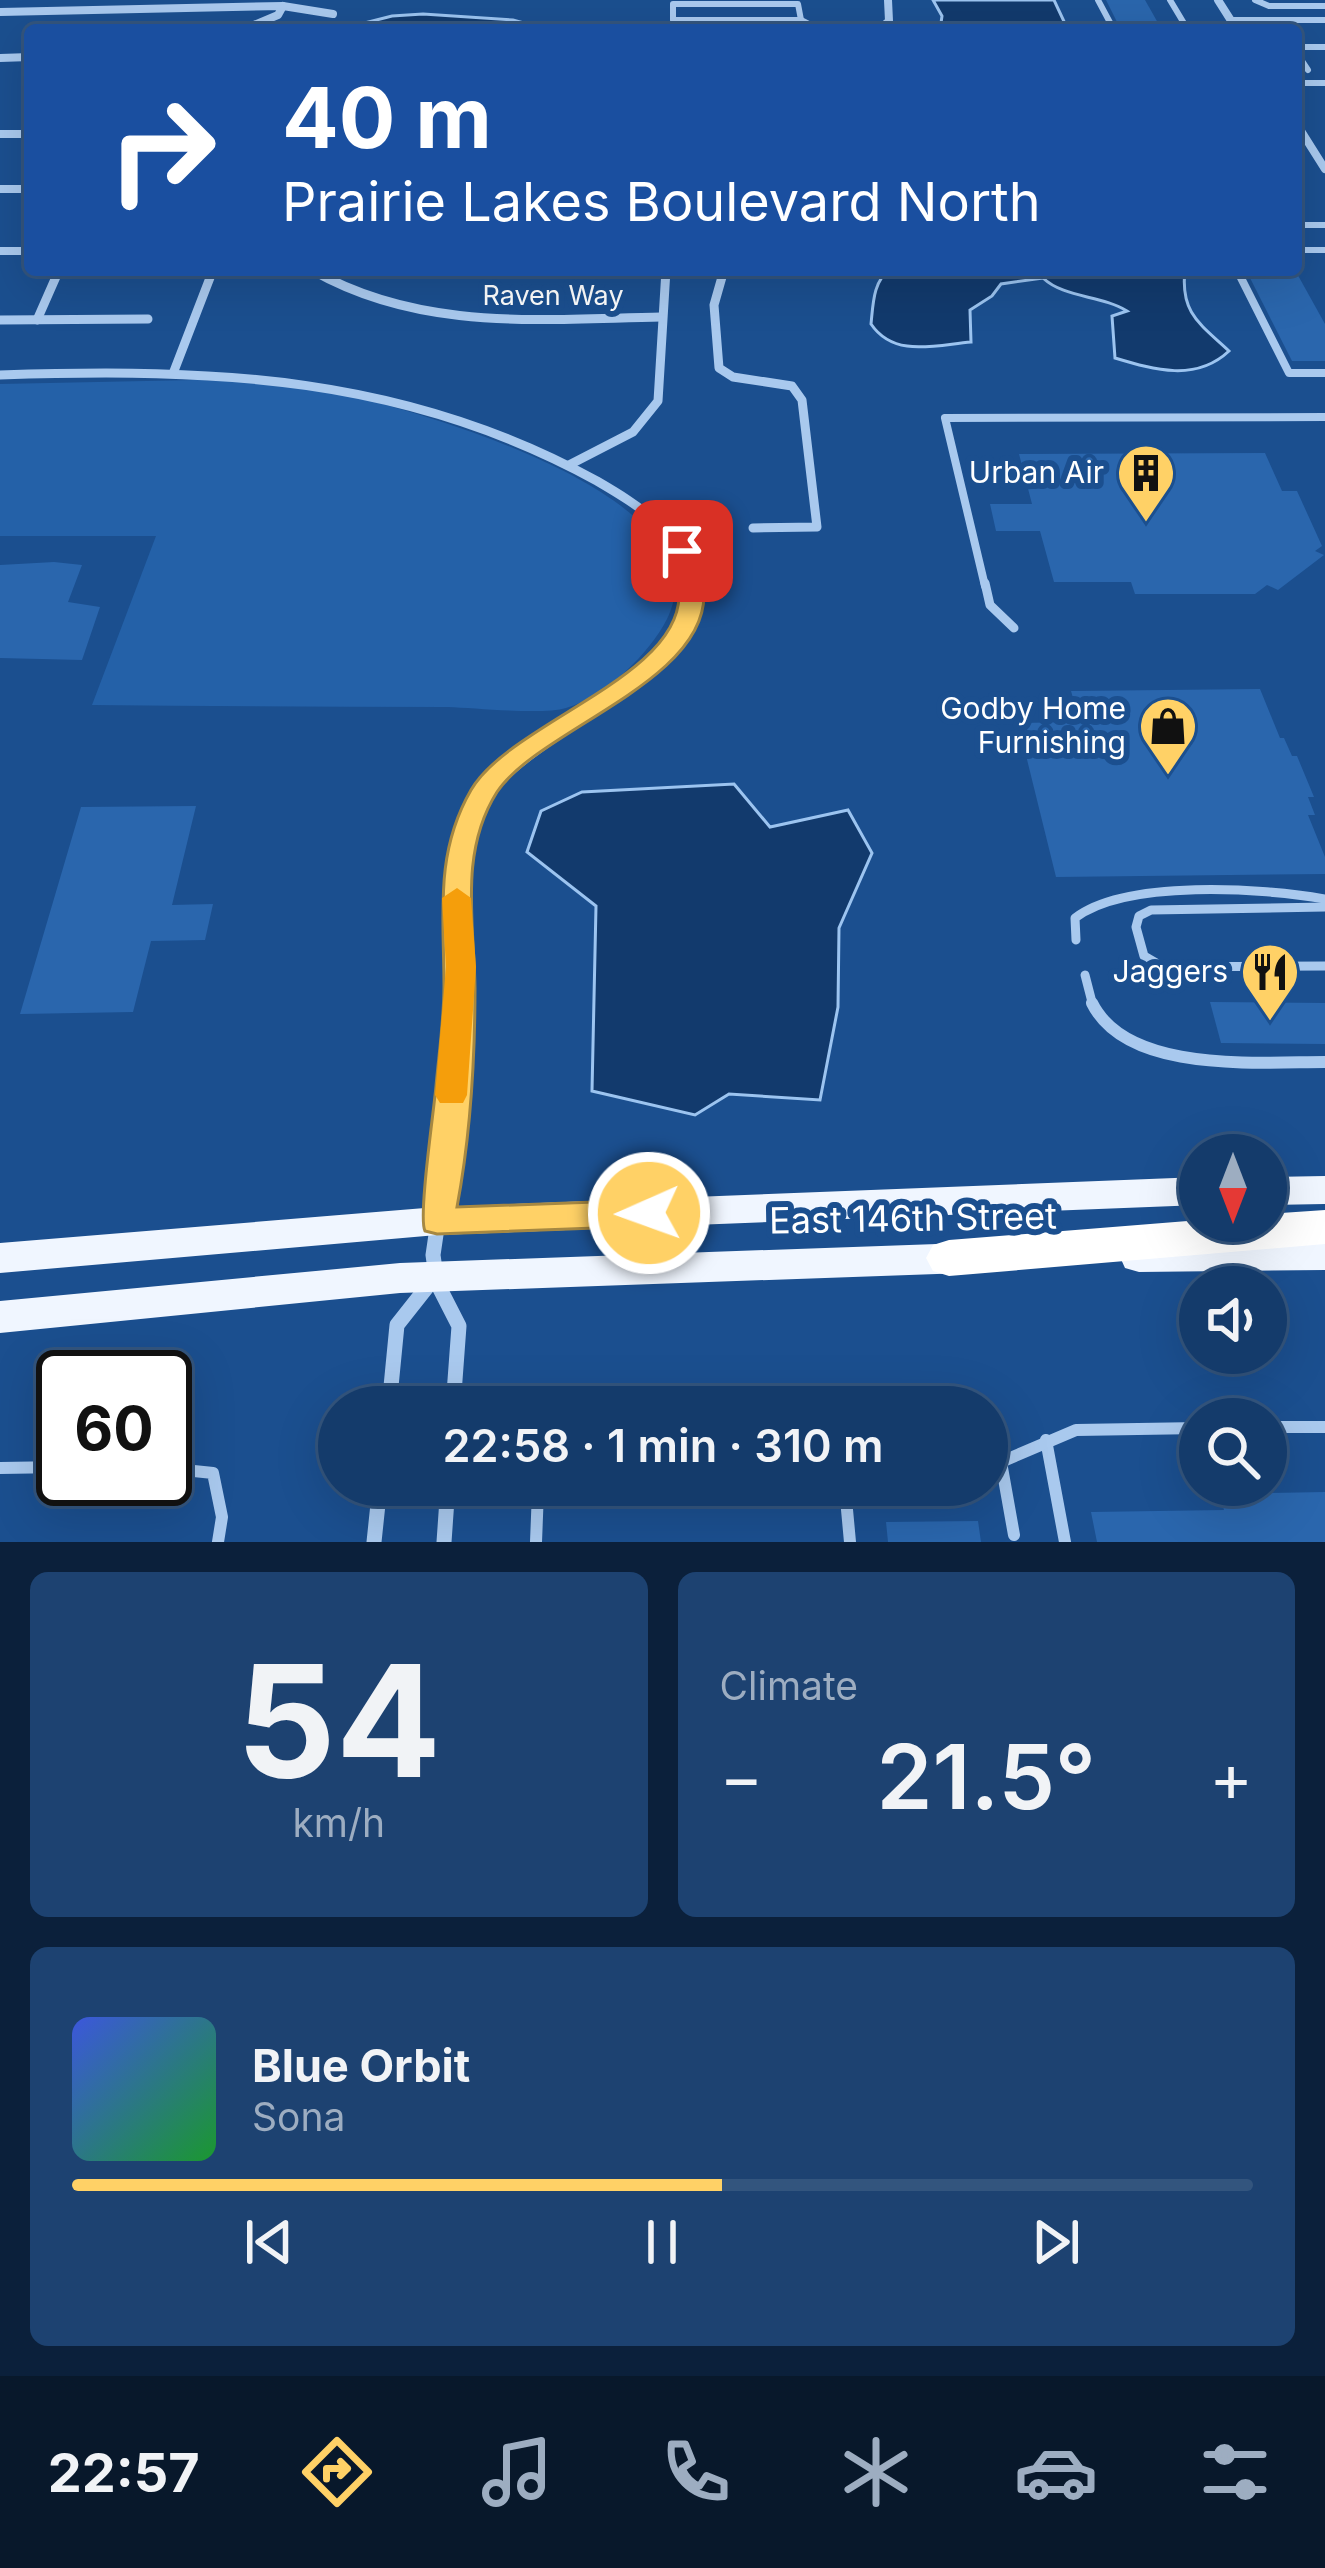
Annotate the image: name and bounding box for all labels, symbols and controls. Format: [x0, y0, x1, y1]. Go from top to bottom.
text: 40 m [282, 67, 492, 168]
icon: right [84, 72, 240, 228]
text: Prairie Lakes Boulevard North [282, 169, 1041, 234]
street label: Raven Way [482, 279, 624, 312]
building icon: Urban Air [1115, 442, 1177, 524]
place label: Urban Air [969, 454, 1104, 490]
pin [631, 500, 733, 602]
icon: arrive [649, 518, 715, 584]
place label: Godby Home Furnishing [940, 690, 1126, 760]
shop icon: Godby Home Furnishing [1137, 695, 1199, 777]
restaurant icon: Jaggers [1239, 941, 1301, 1023]
place label: Jaggers [1113, 953, 1228, 989]
north arrow [1179, 1134, 1287, 1242]
map controls [1179, 1134, 1287, 1506]
position arrow [586, 1150, 712, 1276]
street label: East 146th Street [769, 1193, 1057, 1243]
button: sound [1179, 1266, 1287, 1374]
speed limit sign: 60 [36, 1350, 192, 1506]
button: search [1179, 1398, 1287, 1506]
text: 22:58 · 1 min · 310 m [443, 1418, 883, 1473]
text: 54 [236, 1626, 441, 1815]
text: Climate [720, 1662, 858, 1709]
text: 21.5° [876, 1722, 1096, 1831]
text: − [720, 1737, 763, 1817]
text: + [1209, 1737, 1253, 1817]
text: km/h [292, 1799, 385, 1846]
text: Blue Orbit [252, 2038, 470, 2093]
text: Sona [252, 2093, 345, 2140]
icon: previous [236, 2209, 302, 2275]
icon: pause [629, 2209, 695, 2275]
icon: next [1023, 2209, 1089, 2275]
icon: directions [295, 2430, 379, 2514]
icon: music [475, 2430, 559, 2514]
icon: phone [654, 2430, 738, 2514]
icon: climate [834, 2430, 918, 2514]
icon: car [1014, 2430, 1098, 2514]
icon: filters [1193, 2430, 1277, 2514]
text: 22:57 [48, 2440, 200, 2505]

